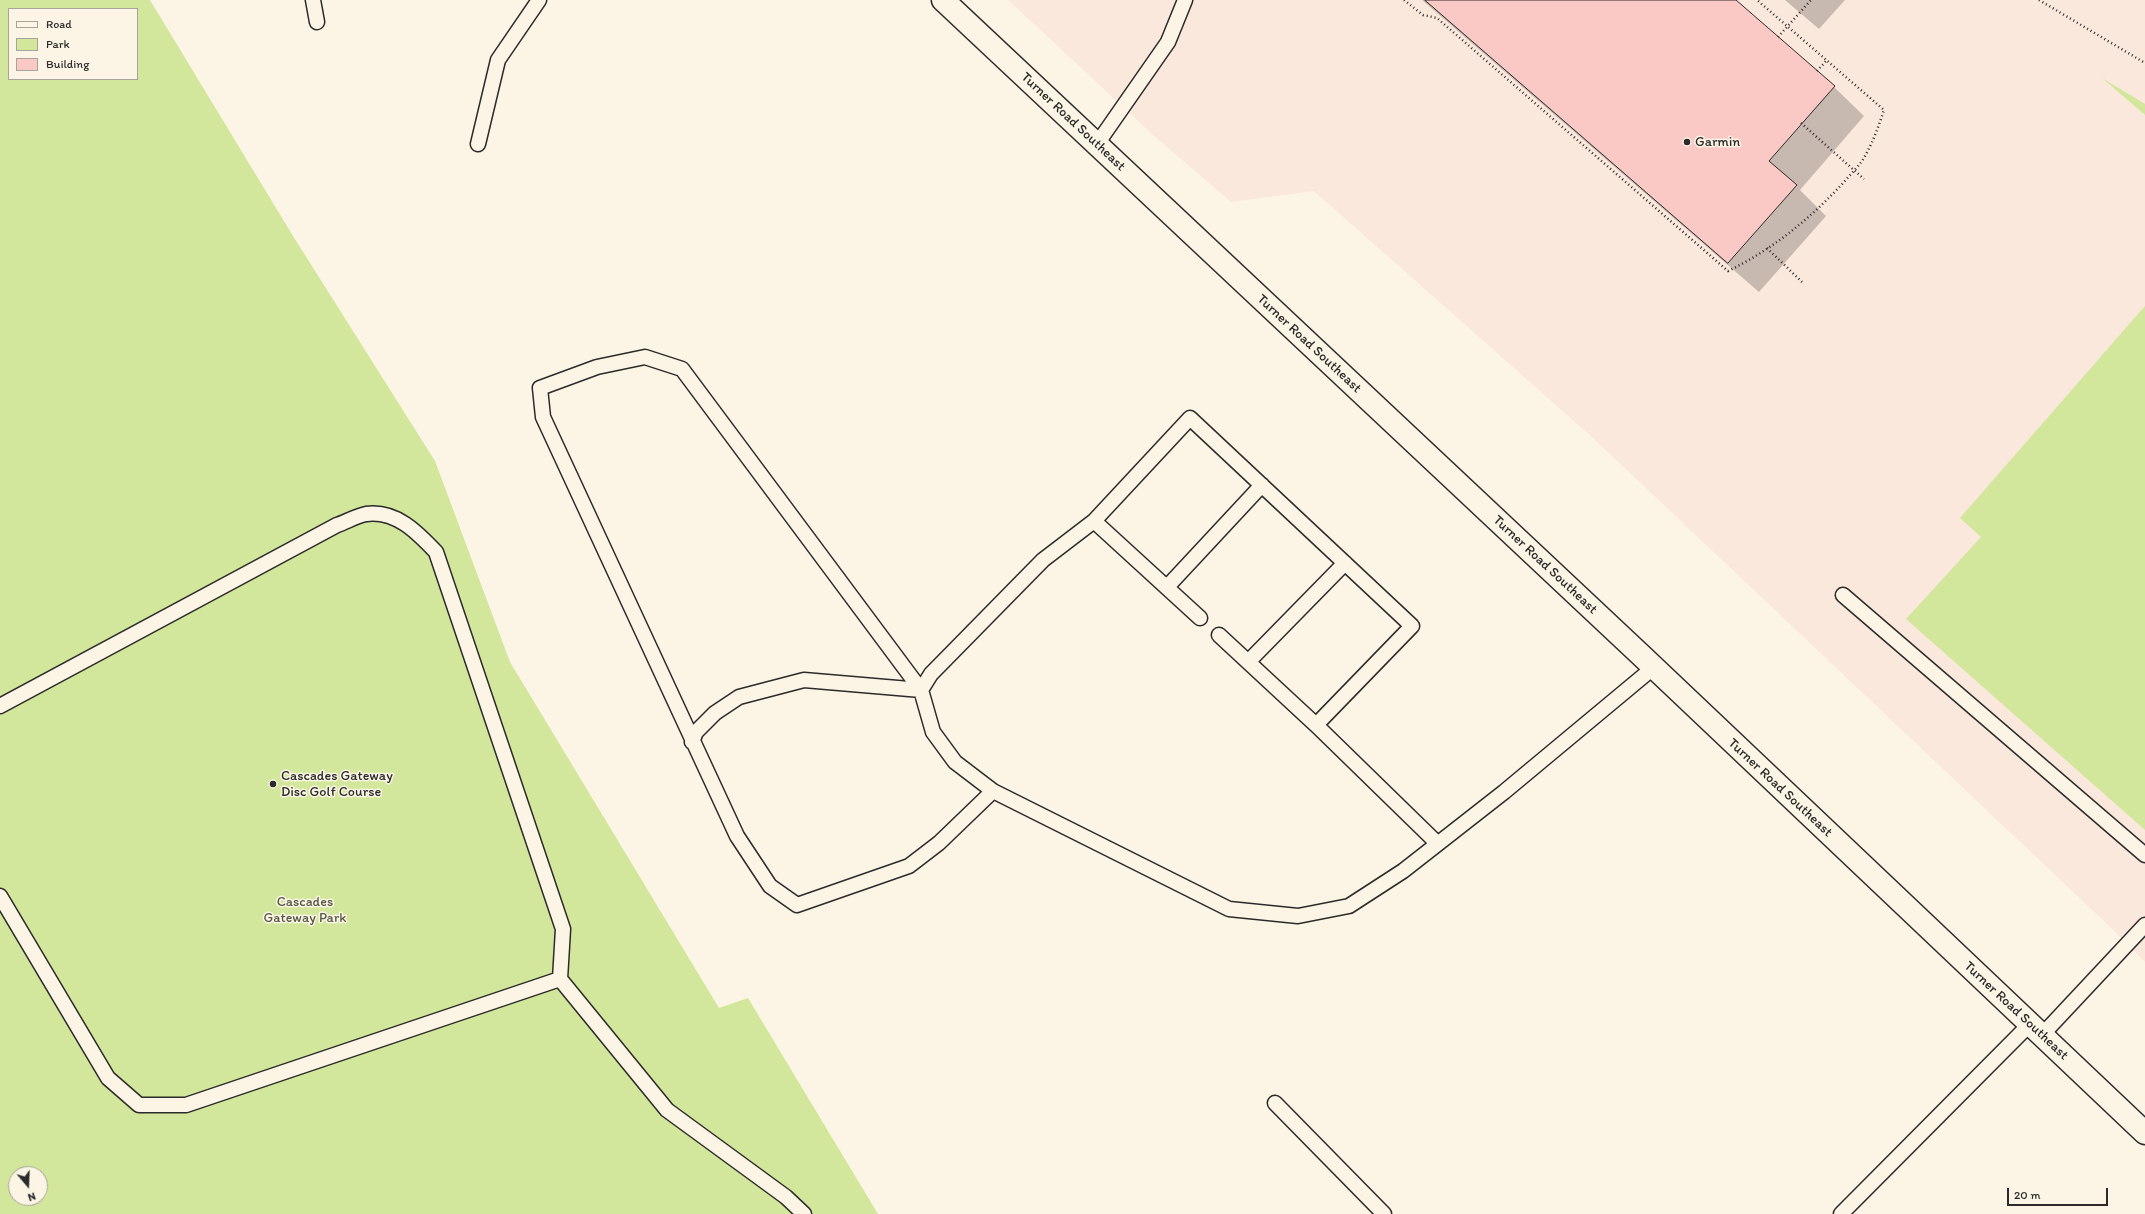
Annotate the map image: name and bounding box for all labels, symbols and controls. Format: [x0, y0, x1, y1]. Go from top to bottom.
legend [8, 8, 138, 80]
text: Road [46, 17, 72, 31]
text: Park [46, 37, 70, 51]
text: Building [46, 57, 89, 71]
street label: Turner Road Southeast [1017, 69, 1129, 175]
place label: Garmin [1695, 134, 1740, 150]
marker: Garmin [1682, 137, 1692, 147]
street label: Turner Road Southeast [1253, 291, 1365, 397]
street label: Turner Road Southeast [1489, 512, 1601, 618]
street label: Turner Road Southeast [1724, 735, 1836, 841]
place label: Cascades Gateway Disc Golf Course [281, 768, 393, 800]
marker: Cascades Gateway Disc Golf Course [268, 779, 278, 789]
park label: Cascades Gateway Park [264, 894, 346, 926]
street label: Turner Road Southeast [1960, 958, 2072, 1064]
north arrow [8, 1166, 48, 1206]
scale bar [2009, 1180, 2110, 1206]
text: 20 m [2014, 1188, 2041, 1202]
text: N [26, 1190, 37, 1204]

